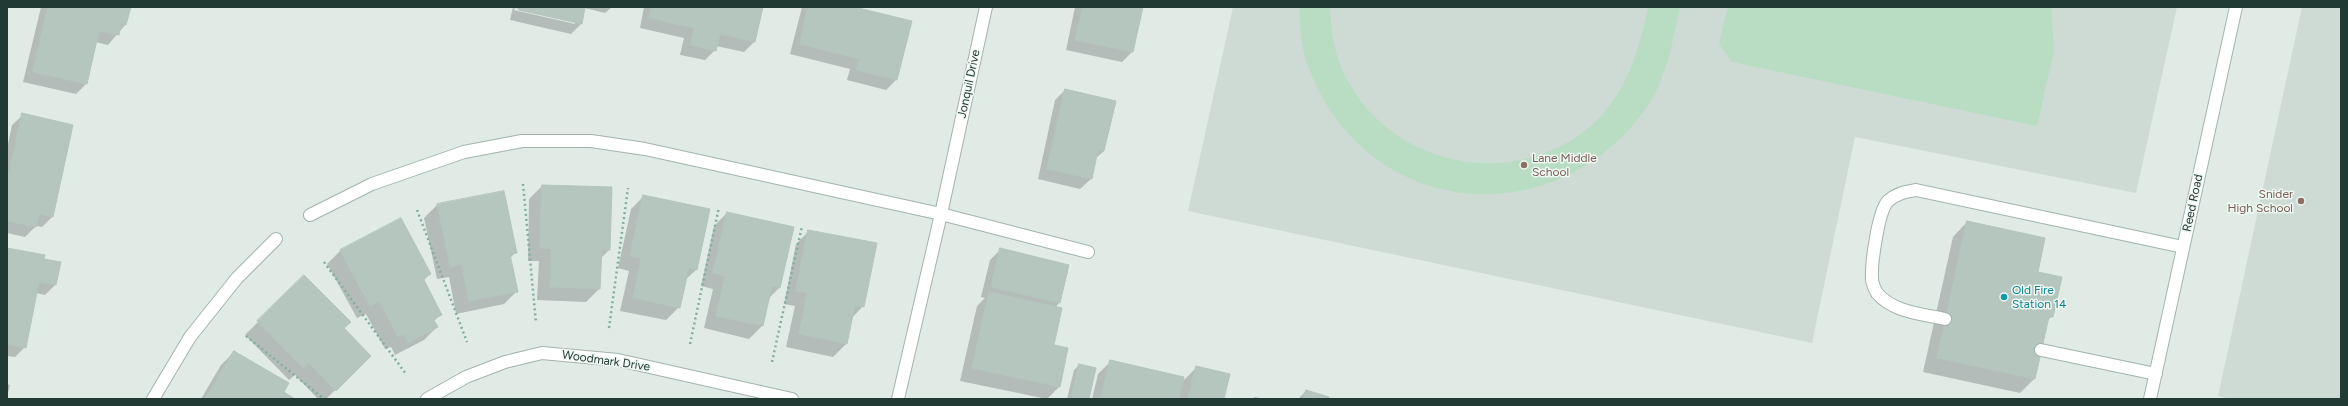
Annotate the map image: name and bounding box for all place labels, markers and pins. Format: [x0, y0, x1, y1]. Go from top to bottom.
place label: Lane Middle School [1532, 151, 1597, 179]
marker: Lane Middle School [1519, 160, 1529, 170]
place label: Snider High School [2227, 187, 2293, 215]
marker: Snider High School [2296, 196, 2306, 206]
place label: Old Fire Station 14 [2012, 283, 2066, 311]
marker: Old Fire Station 14 [1999, 292, 2009, 302]

